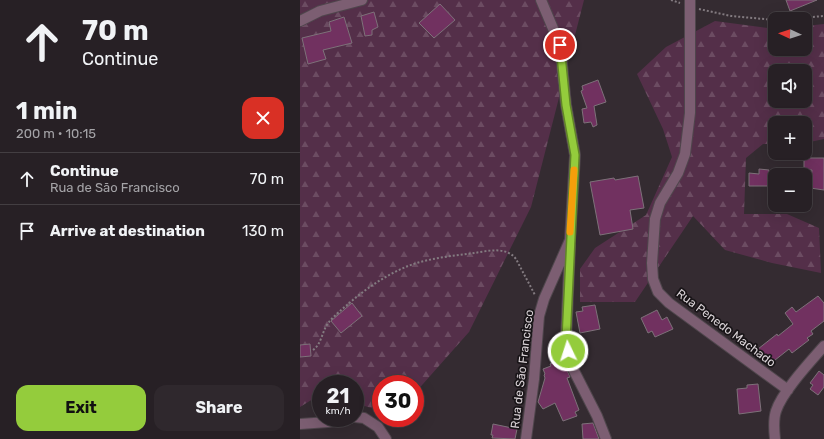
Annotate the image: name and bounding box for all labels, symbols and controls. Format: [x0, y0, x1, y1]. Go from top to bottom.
north arrow [768, 12, 812, 56]
map controls [768, 12, 812, 212]
text: 70 m [82, 14, 149, 47]
icon: ahead [16, 16, 68, 68]
pin [543, 28, 577, 62]
icon: arrive [549, 34, 571, 56]
text: Continue [82, 48, 158, 70]
button: sound [768, 64, 812, 108]
text: 1 min [16, 97, 77, 125]
button: close [242, 97, 284, 139]
button: + [768, 116, 812, 160]
text: 200 m · 10:15 [16, 126, 96, 141]
text: Continue [50, 162, 119, 180]
icon: ahead [16, 168, 38, 190]
button: − [768, 168, 812, 212]
text: 70 m [250, 170, 284, 188]
text: Rua de São Francisco [50, 180, 180, 195]
icon: arrive [16, 220, 38, 242]
text: Arrive at destination [50, 222, 205, 240]
text: 130 m [242, 222, 284, 240]
street label: Rua Penedo Machado [674, 286, 778, 370]
street label: Rua de São Francisco [508, 309, 536, 429]
position arrow [547, 330, 589, 372]
speed limit sign: 30 [372, 375, 424, 427]
text: 21 [327, 384, 349, 408]
button: Exit [16, 385, 146, 431]
button: Share [154, 385, 284, 431]
text: km/h [326, 405, 350, 417]

